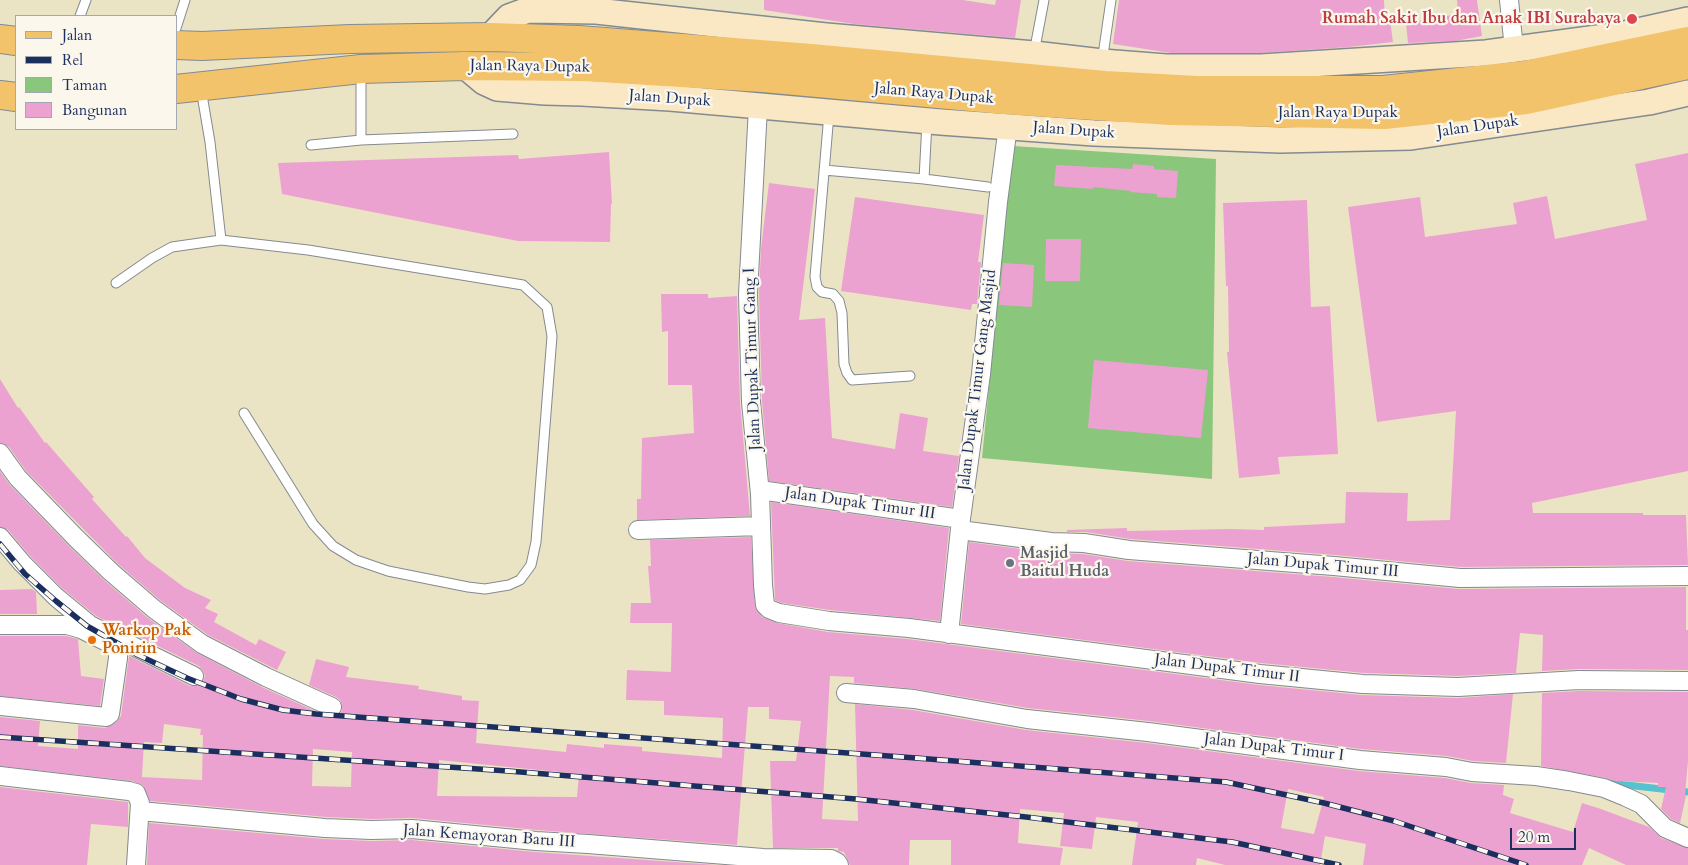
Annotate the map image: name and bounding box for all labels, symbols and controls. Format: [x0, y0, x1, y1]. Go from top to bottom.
place label: Rumah Sakit Ibu dan Anak IBI Surabaya [1322, 9, 1621, 29]
marker: Rumah Sakit Ibu dan Anak IBI Surabaya [1625, 12, 1639, 26]
legend [15, 15, 178, 130]
text: Jalan [62, 25, 92, 45]
text: Rel [62, 50, 83, 70]
street label: Jalan Raya Dupak [470, 56, 590, 78]
text: Taman [62, 75, 107, 95]
street label: Jalan Raya Dupak [873, 79, 995, 109]
street label: Jalan Dupak [628, 87, 712, 111]
text: Bangunan [62, 100, 127, 120]
street label: Jalan Raya Dupak [1278, 103, 1398, 123]
street label: Jalan Dupak [1436, 112, 1520, 142]
street label: Jalan Dupak [1032, 119, 1116, 143]
street label: Jalan Dupak Timur Gang I [740, 267, 766, 451]
street label: Jalan Dupak Timur Gang Masjid [955, 269, 1001, 491]
street label: Jalan Dupak Timur III [783, 484, 937, 524]
place label: Masjid Baitul Huda [1020, 544, 1109, 582]
street label: Jalan Dupak Timur III [1247, 550, 1399, 582]
marker: Masjid Baitul Huda [1004, 557, 1016, 569]
place label: Warkop Pak Ponirin [102, 621, 191, 659]
marker: Warkop Pak Ponirin [86, 634, 98, 646]
street label: Jalan Dupak Timur II [1153, 651, 1301, 687]
street label: Jalan Dupak Timur I [1203, 730, 1345, 766]
scale bar [1513, 818, 1579, 850]
street label: Jalan Kemayoran Baru III [402, 821, 576, 853]
text: 20 m [1518, 827, 1550, 847]

